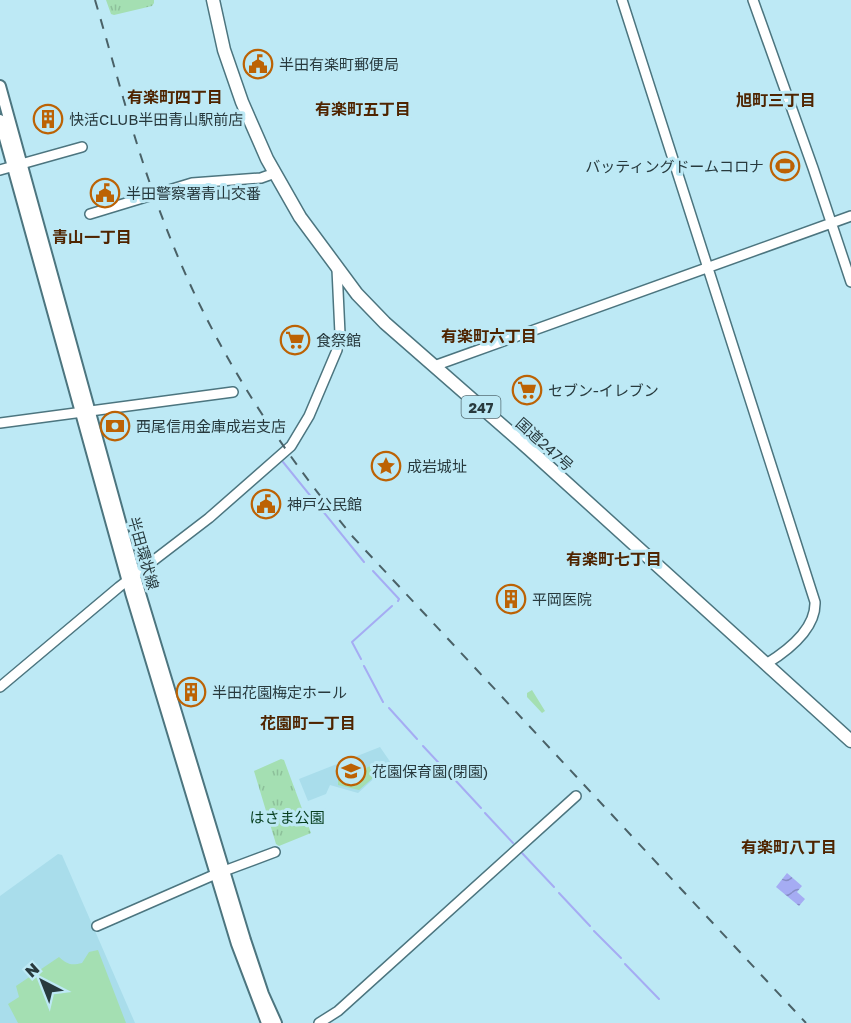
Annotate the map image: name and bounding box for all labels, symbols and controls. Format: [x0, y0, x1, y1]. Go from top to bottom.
public building icon: 半田有楽町郵便局 [242, 48, 274, 80]
place label: 半田有楽町郵便局 [279, 55, 399, 73]
district label: 有楽町四丁目 [127, 87, 223, 107]
district label: 旭町三丁目 [736, 90, 816, 110]
district label: 有楽町五丁目 [315, 99, 411, 119]
building icon: 快活CLUB半田青山駅前店 [32, 103, 64, 135]
place label: 快活CLUB半田青山駅前店 [69, 110, 243, 128]
sports icon: バッティングドームコロナ [769, 150, 801, 182]
place label: バッティングドームコロナ [585, 157, 764, 175]
public building icon: 半田警察署青山交番 [89, 177, 121, 209]
place label: 半田警察署青山交番 [126, 184, 261, 202]
district label: 青山一丁目 [52, 227, 132, 247]
supermarket icon: 食祭館 [279, 324, 311, 356]
district label: 有楽町六丁目 [441, 326, 537, 346]
place label: 食祭館 [316, 331, 361, 349]
supermarket icon: セブン-イレブン [511, 374, 543, 406]
place label: セブン-イレブン [548, 381, 659, 399]
road number: 247 [462, 396, 500, 418]
bank icon: 西尾信用金庫成岩支店 [99, 410, 131, 442]
street label: 国道247号 [513, 414, 577, 474]
place label: 西尾信用金庫成岩支店 [136, 417, 286, 435]
place icon: 成岩城址 [370, 450, 402, 482]
place label: 成岩城址 [407, 457, 467, 475]
public building icon: 神戸公民館 [250, 488, 282, 520]
place label: 神戸公民館 [287, 495, 362, 513]
street label: 半田環状線 [125, 514, 163, 592]
district label: 有楽町七丁目 [566, 549, 662, 569]
building icon: 平岡医院 [495, 583, 527, 615]
place label: 平岡医院 [532, 590, 592, 608]
building icon: 半田花園梅定ホール [175, 676, 207, 708]
place label: 半田花園梅定ホール [212, 683, 347, 701]
district label: 花園町一丁目 [260, 713, 356, 733]
school or university icon: 花園保育園(閉園) [335, 755, 367, 787]
place label: 花園保育園(閉園) [372, 762, 488, 780]
park label: はさま公園 [249, 808, 325, 826]
district label: 有楽町八丁目 [741, 837, 837, 857]
north arrow [12, 951, 72, 1011]
text: N [21, 958, 43, 981]

